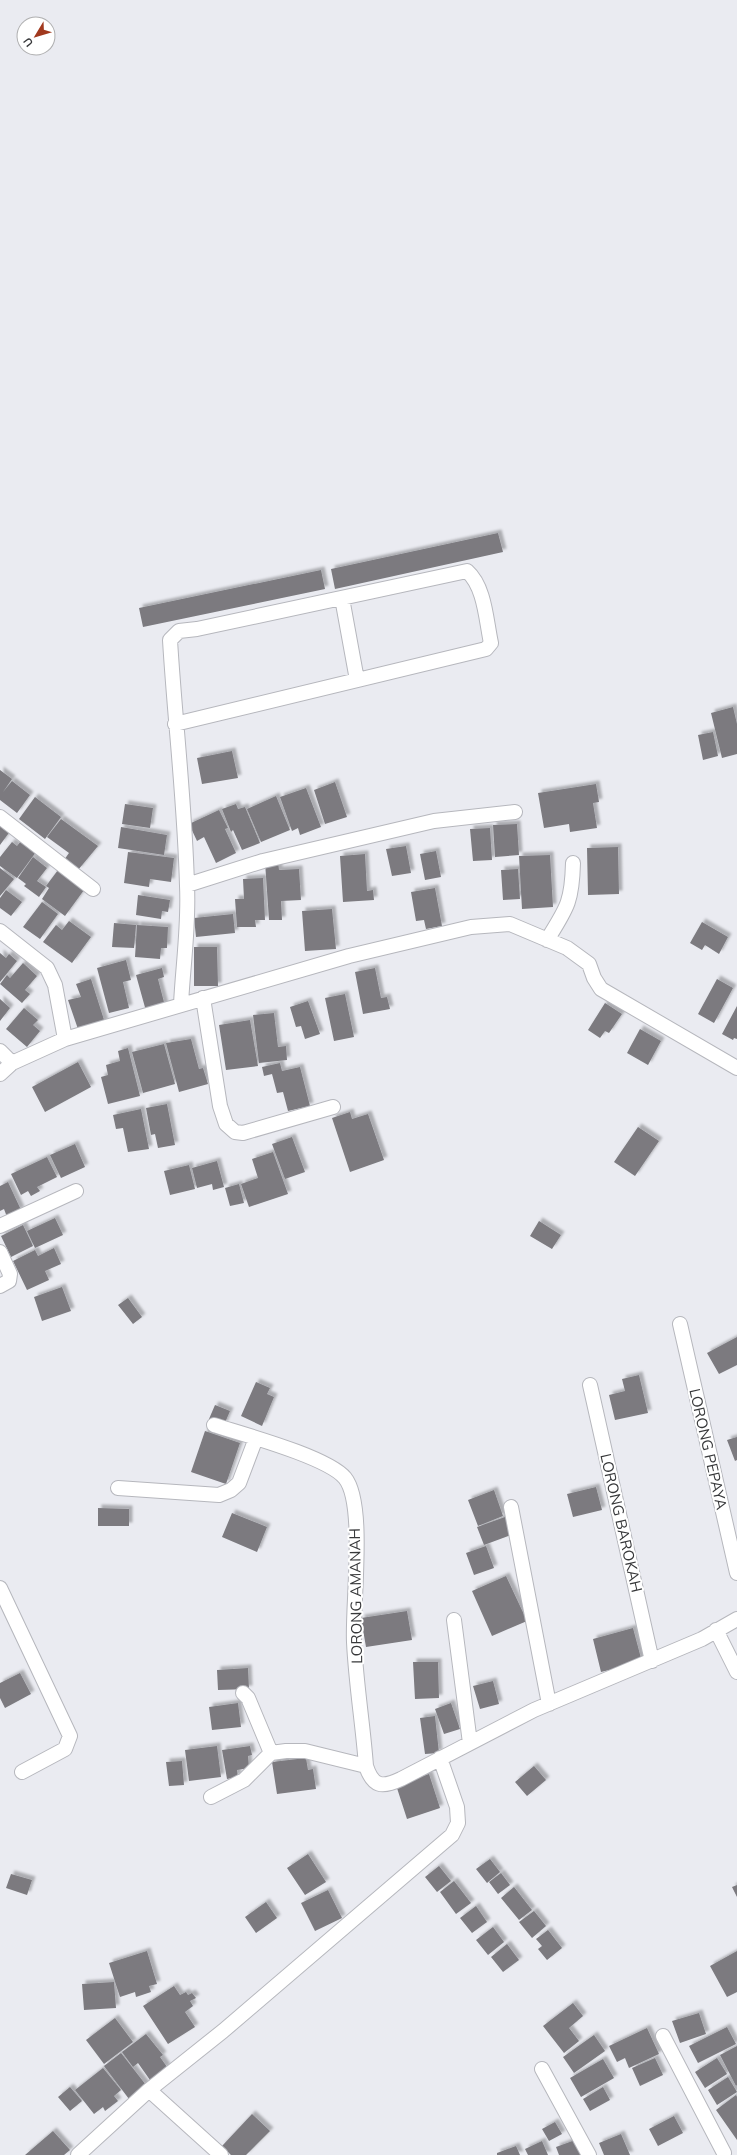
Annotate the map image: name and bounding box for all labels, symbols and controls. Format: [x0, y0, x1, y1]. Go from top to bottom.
north arrow [16, 16, 56, 56]
text: U [20, 35, 36, 50]
street label: LORONG PEPAYA [685, 1386, 732, 1511]
street label: LORONG BAROKAH [596, 1452, 647, 1594]
street label: LORONG AMANAH [345, 1528, 366, 1664]

